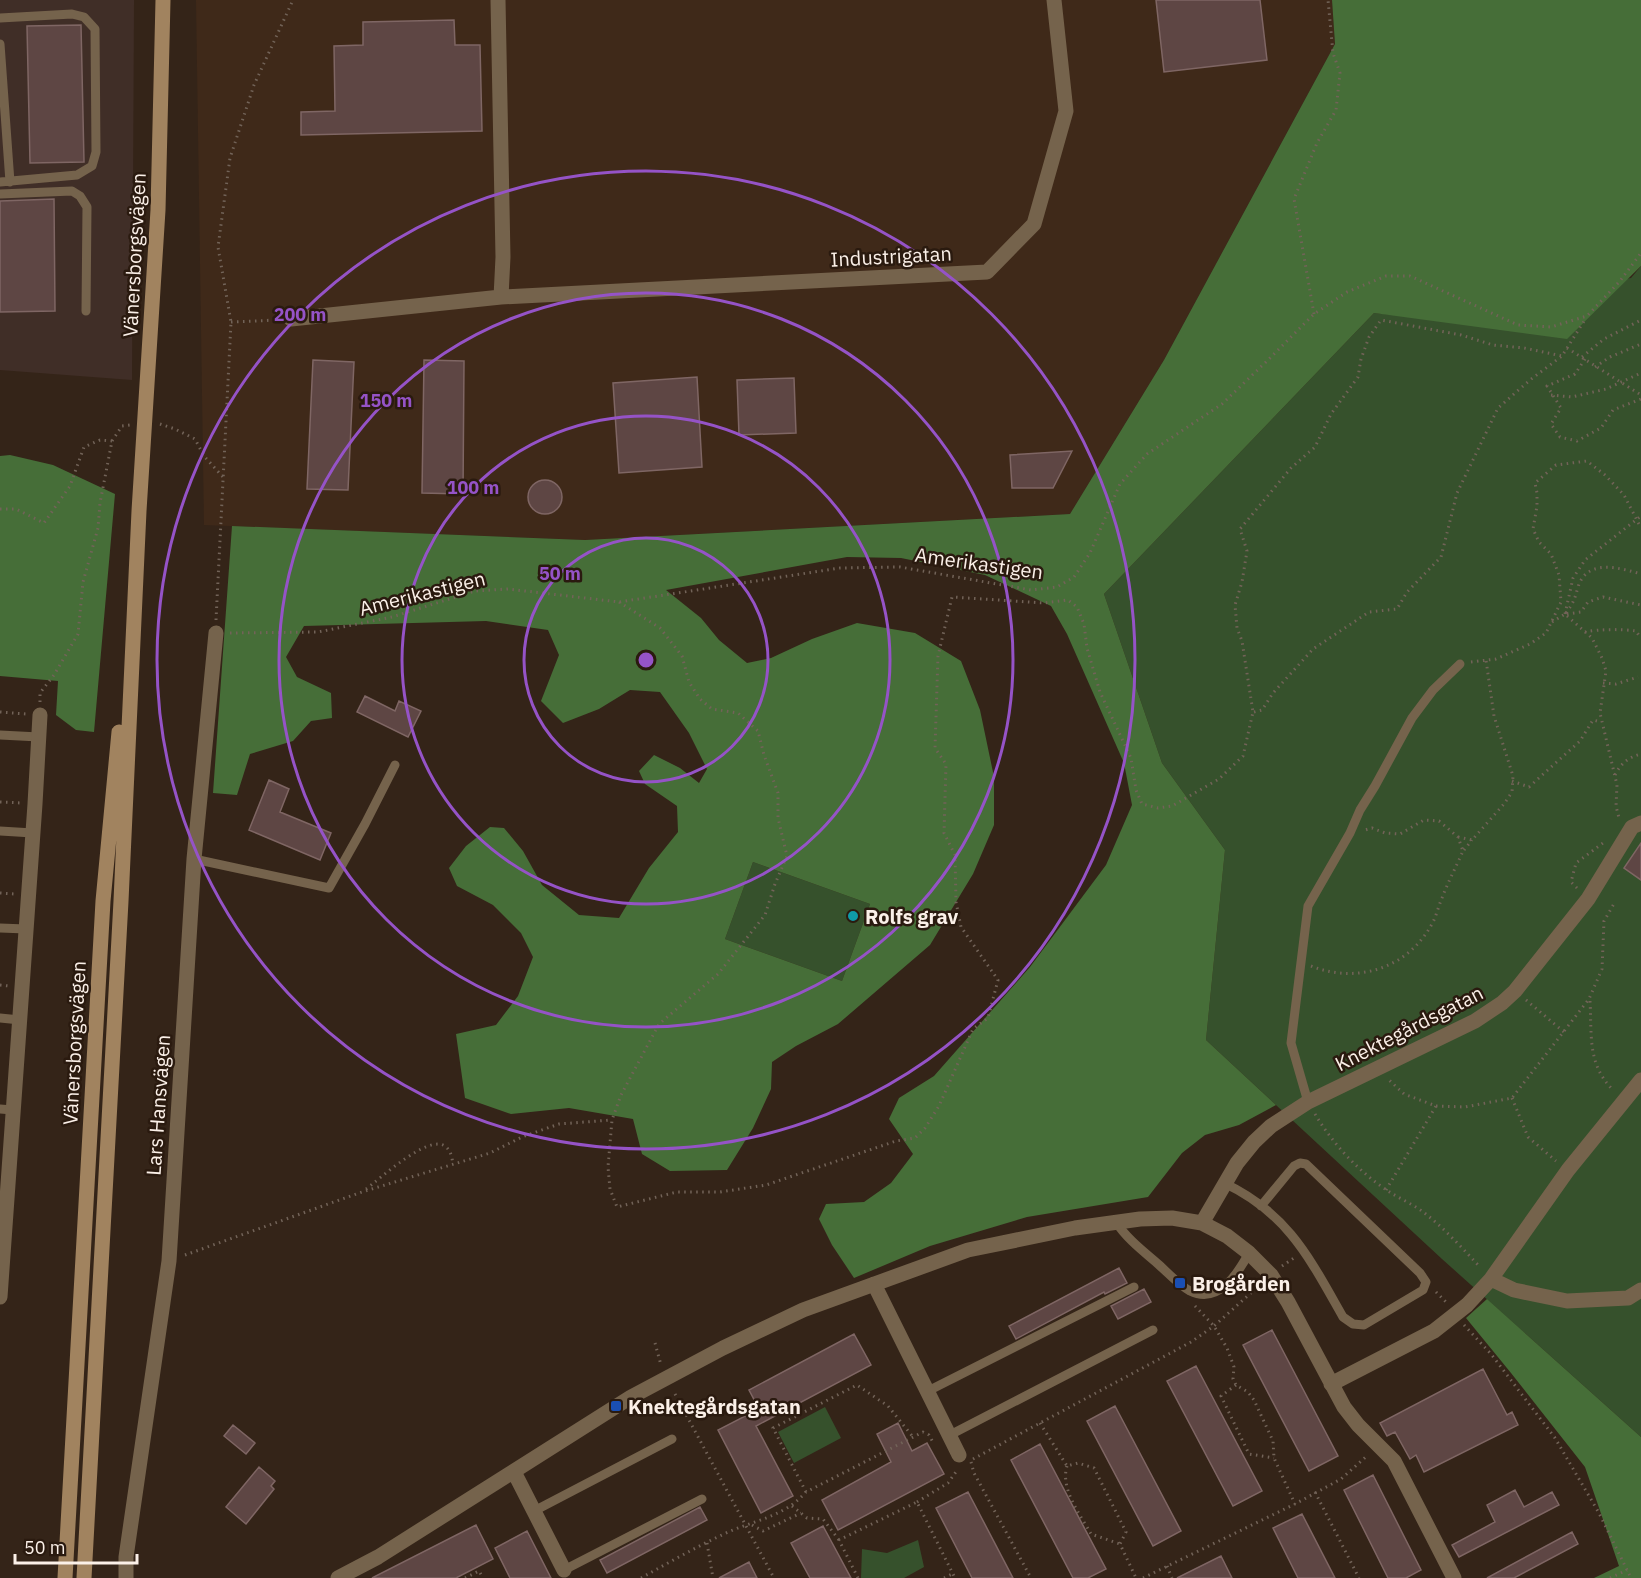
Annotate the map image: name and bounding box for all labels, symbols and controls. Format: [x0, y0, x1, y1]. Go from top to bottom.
street label: Vänersborgsvägen [116, 172, 152, 338]
street label: Industrigatan [830, 239, 952, 273]
text: 200 m [274, 303, 326, 326]
text: 150 m [360, 389, 412, 412]
text: 100 m [447, 476, 499, 499]
street label: Amerikastigen [913, 541, 1045, 585]
text: 50 m [539, 562, 581, 585]
street label: Amerikastigen [356, 564, 488, 622]
centre of rings [636, 650, 656, 670]
place label: Rolfs grav [865, 903, 959, 930]
marker: Rolfs grav [846, 909, 860, 923]
street label: Vänersborgsvägen [56, 960, 92, 1126]
street label: Knektegårdsgatan [1330, 979, 1488, 1077]
street label: Lars Hansvägen [140, 1034, 176, 1176]
place label: Brogården [1192, 1270, 1290, 1297]
marker: Brogården [1173, 1276, 1187, 1290]
place label: Knektegårdsgatan [628, 1393, 801, 1420]
marker: Knektegårdsgatan [609, 1399, 623, 1413]
scale bar [15, 1527, 136, 1565]
text: 50 m [24, 1536, 66, 1559]

